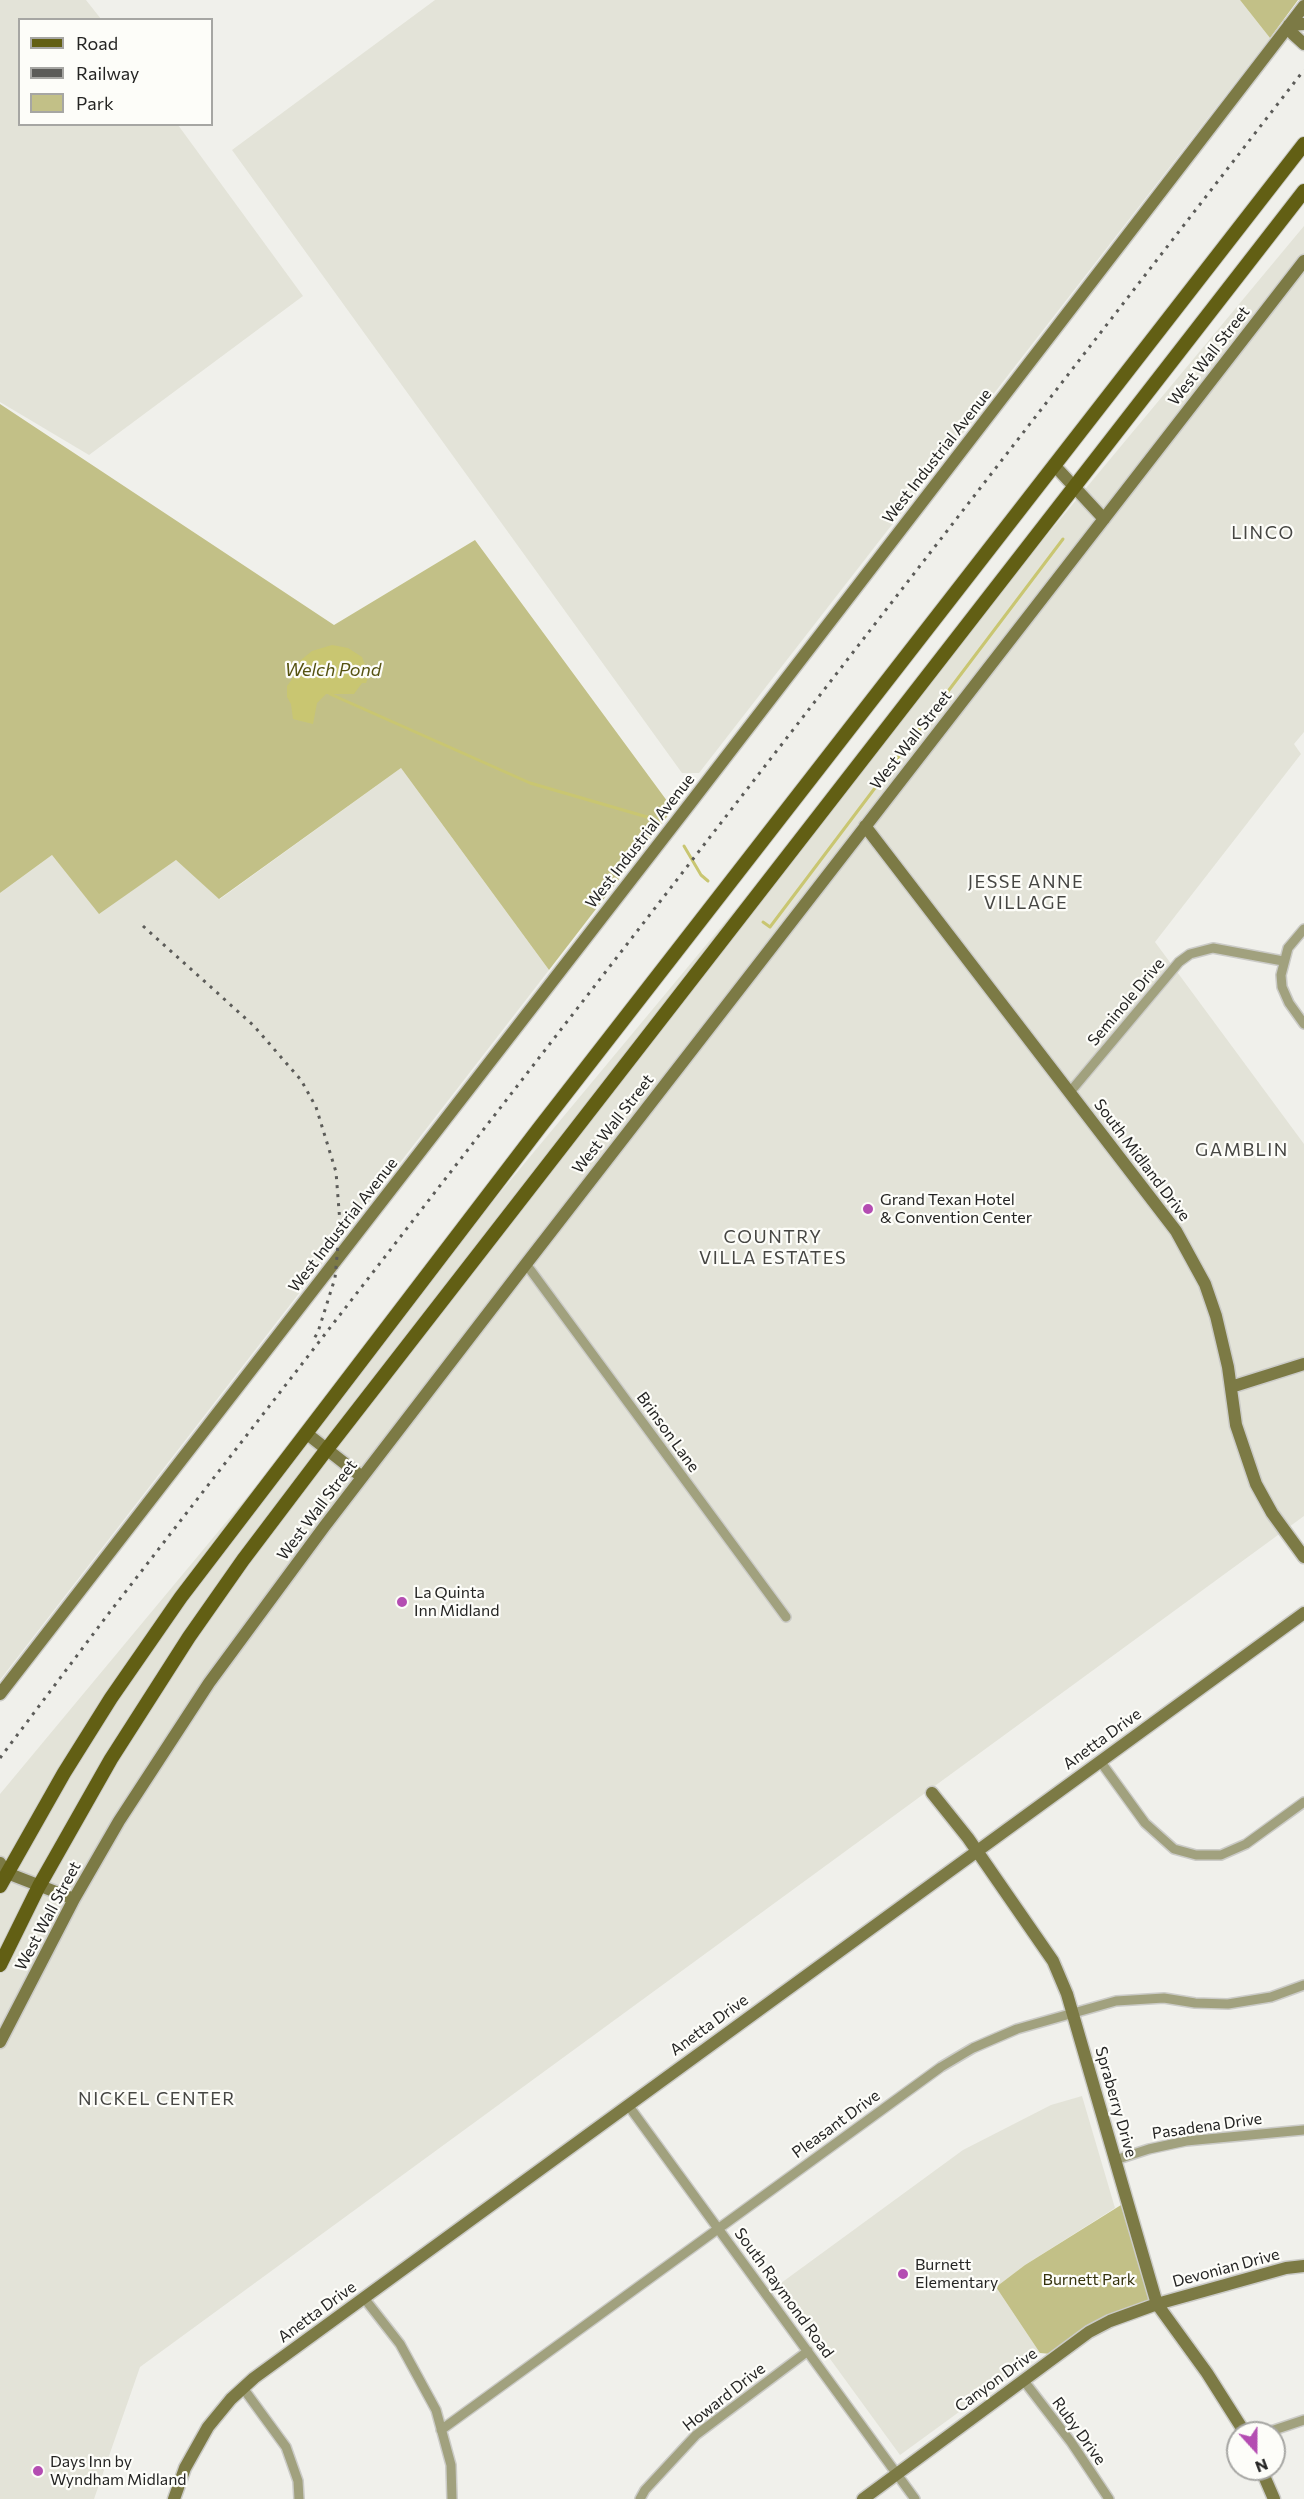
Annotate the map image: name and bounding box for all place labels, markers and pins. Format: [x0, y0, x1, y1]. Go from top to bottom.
place label: Grand Texan Hotel & Convention Center [880, 1190, 1032, 1228]
marker: Grand Texan Hotel & Convention Center [861, 1202, 875, 1216]
place label: La Quinta Inn Midland [414, 1583, 499, 1621]
marker: La Quinta Inn Midland [395, 1595, 409, 1609]
place label: Burnett Elementary [915, 2255, 998, 2293]
marker: Burnett Elementary [896, 2267, 910, 2281]
place label: Days Inn by Wyndham Midland [50, 2452, 187, 2490]
marker: Days Inn by Wyndham Midland [31, 2464, 45, 2478]

